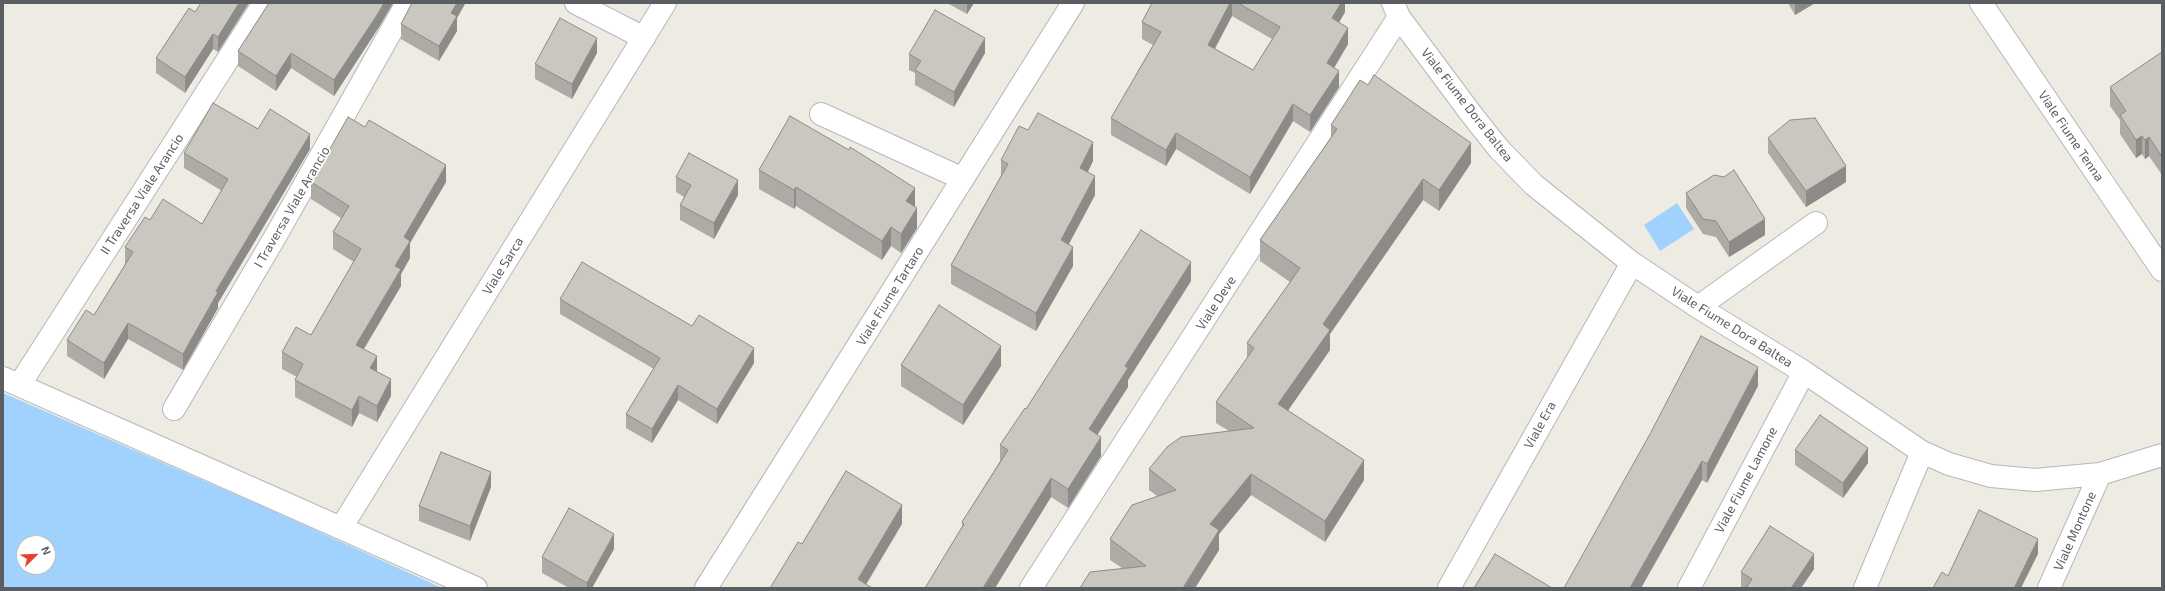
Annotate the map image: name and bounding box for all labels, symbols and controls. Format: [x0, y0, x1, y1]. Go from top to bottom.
street label: Viale Fiume Dora Baltea [1418, 45, 1516, 165]
street label: Viale Fiume Tenna [2035, 88, 2107, 184]
street label: II Traversa Viale Arancio [97, 131, 187, 257]
street label: I Traversa Viale Arancio [251, 144, 333, 270]
street label: Viale Sarca [479, 234, 527, 298]
street label: Viale Fiume Tartaro [853, 243, 927, 349]
street label: Viale Deve [1193, 273, 1239, 333]
street label: Viale Fiume Dora Baltea [1668, 283, 1796, 371]
street label: Viale Era [1521, 399, 1559, 451]
street label: Viale Fiume Lamone [1711, 424, 1781, 536]
street label: Viale Montone [2051, 489, 2099, 573]
north arrow [16, 535, 56, 575]
text: N [39, 544, 54, 557]

